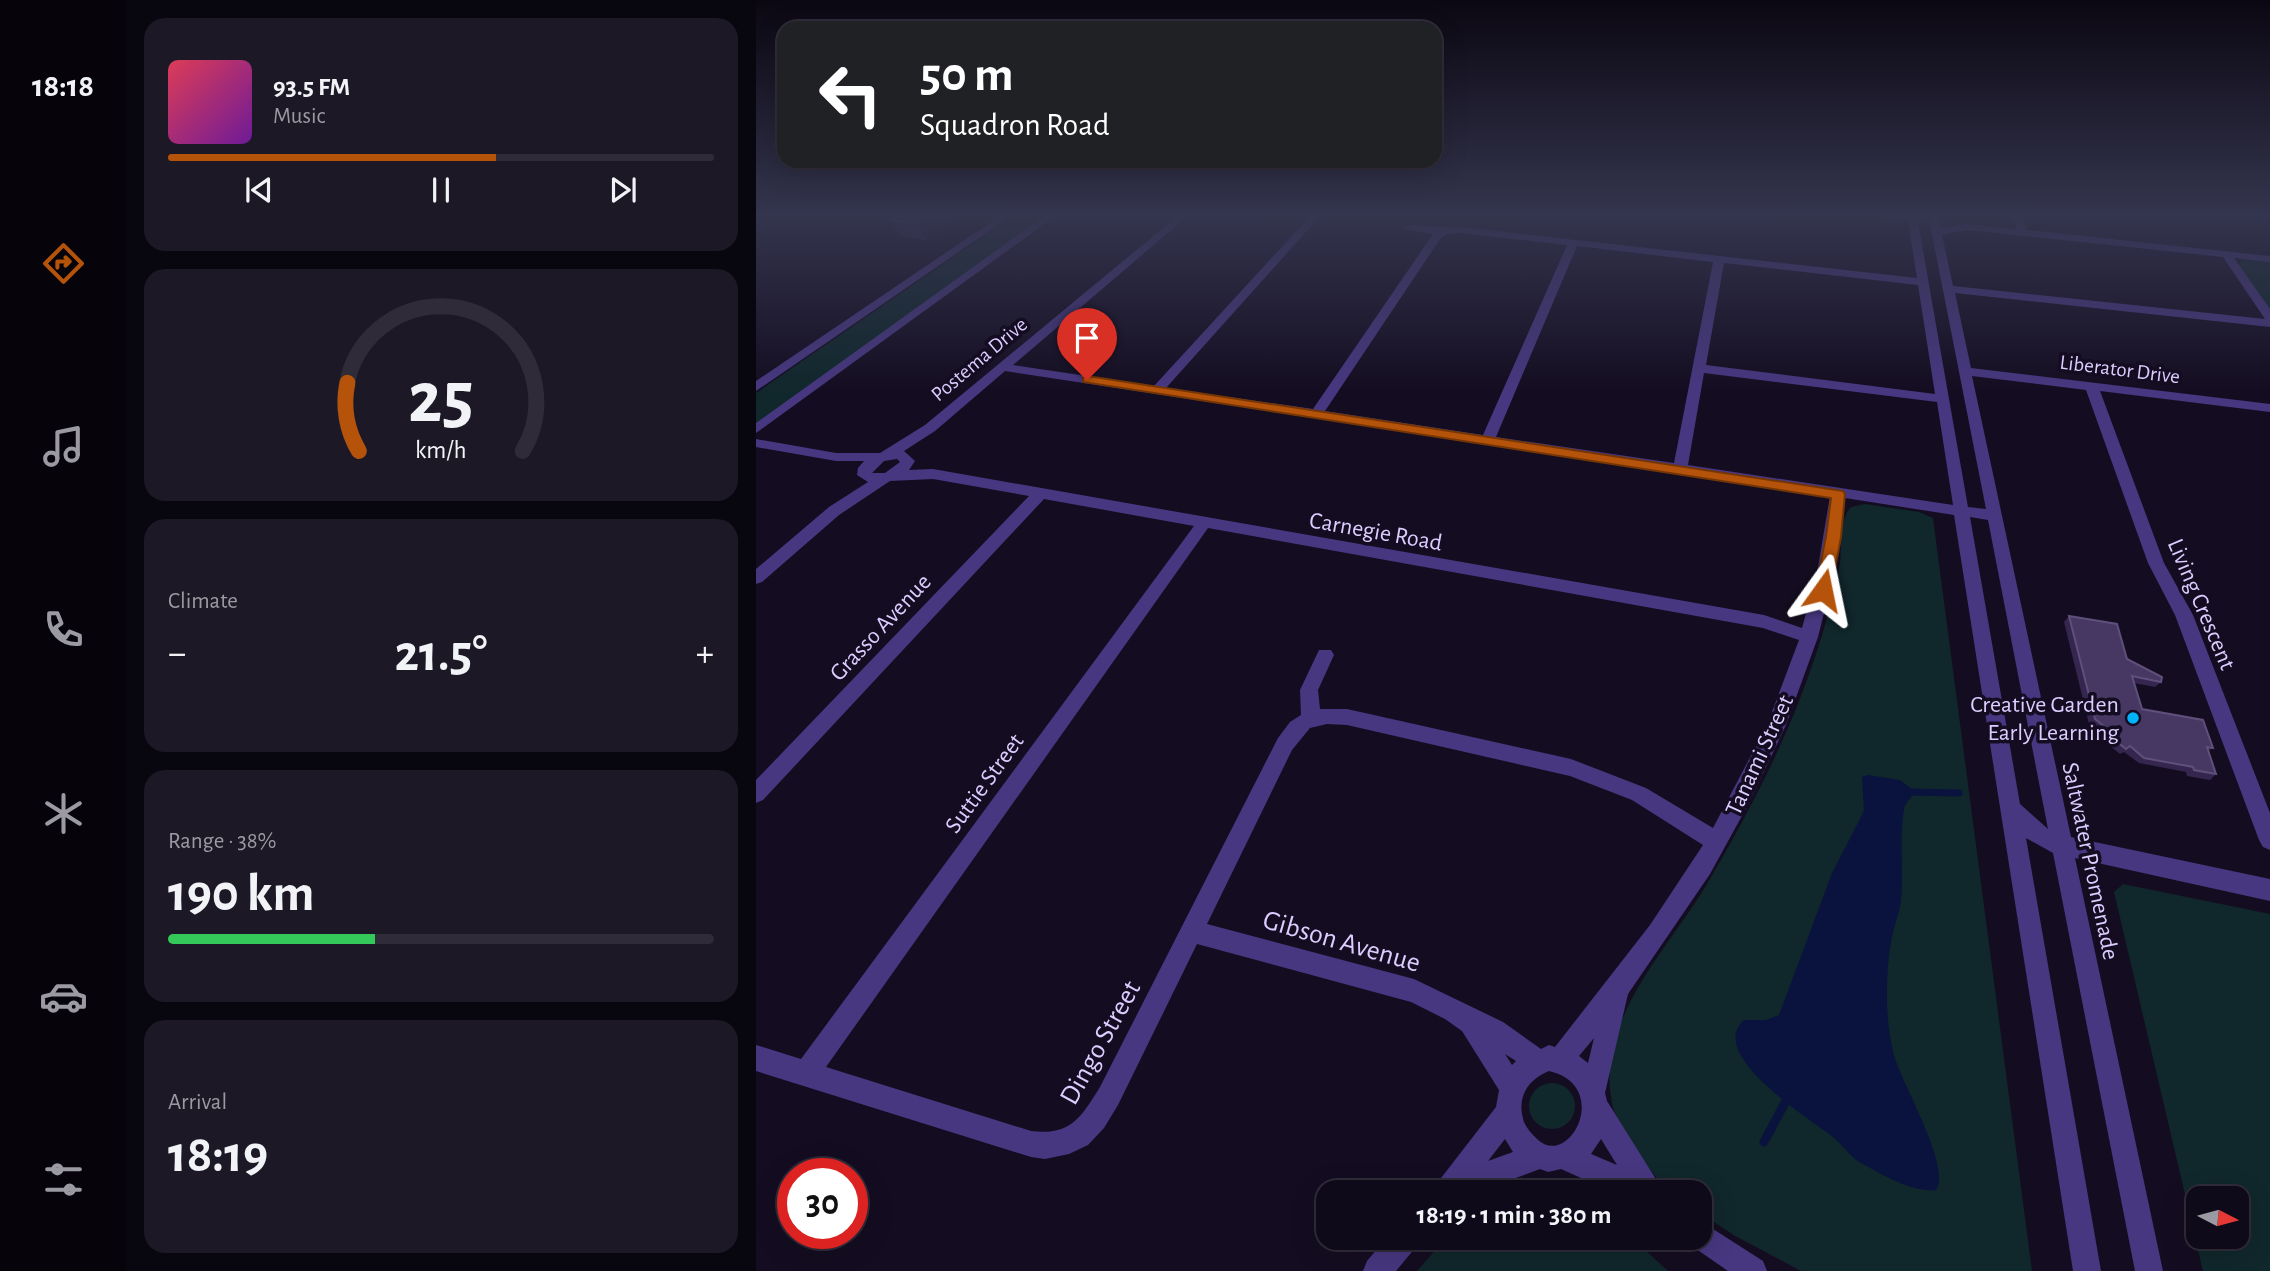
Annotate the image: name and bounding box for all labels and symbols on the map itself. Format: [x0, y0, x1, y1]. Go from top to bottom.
pin [1057, 308, 1117, 380]
street label: Postema Drive [927, 313, 1031, 405]
street label: Liberator Drive [2059, 352, 2181, 387]
street label: Carnegie Road [1307, 508, 1444, 555]
street label: Living Crescent [2163, 535, 2240, 674]
position arrow [1786, 553, 1860, 627]
street label: Grasso Avenue [826, 570, 936, 686]
street label: Tanami Street [1722, 691, 1798, 819]
place label: Creative Garden Early Learning [1970, 693, 2119, 745]
marker: Creative Garden Early Learning [2125, 710, 2141, 726]
street label: Suttie Street [941, 729, 1029, 838]
street label: Saltwater Promenade [2057, 760, 2123, 962]
street label: Gibson Avenue [1259, 906, 1423, 978]
street label: Dingo Street [1055, 976, 1146, 1110]
speed limit sign: 30 [777, 1158, 868, 1249]
north arrow [2186, 1186, 2249, 1250]

